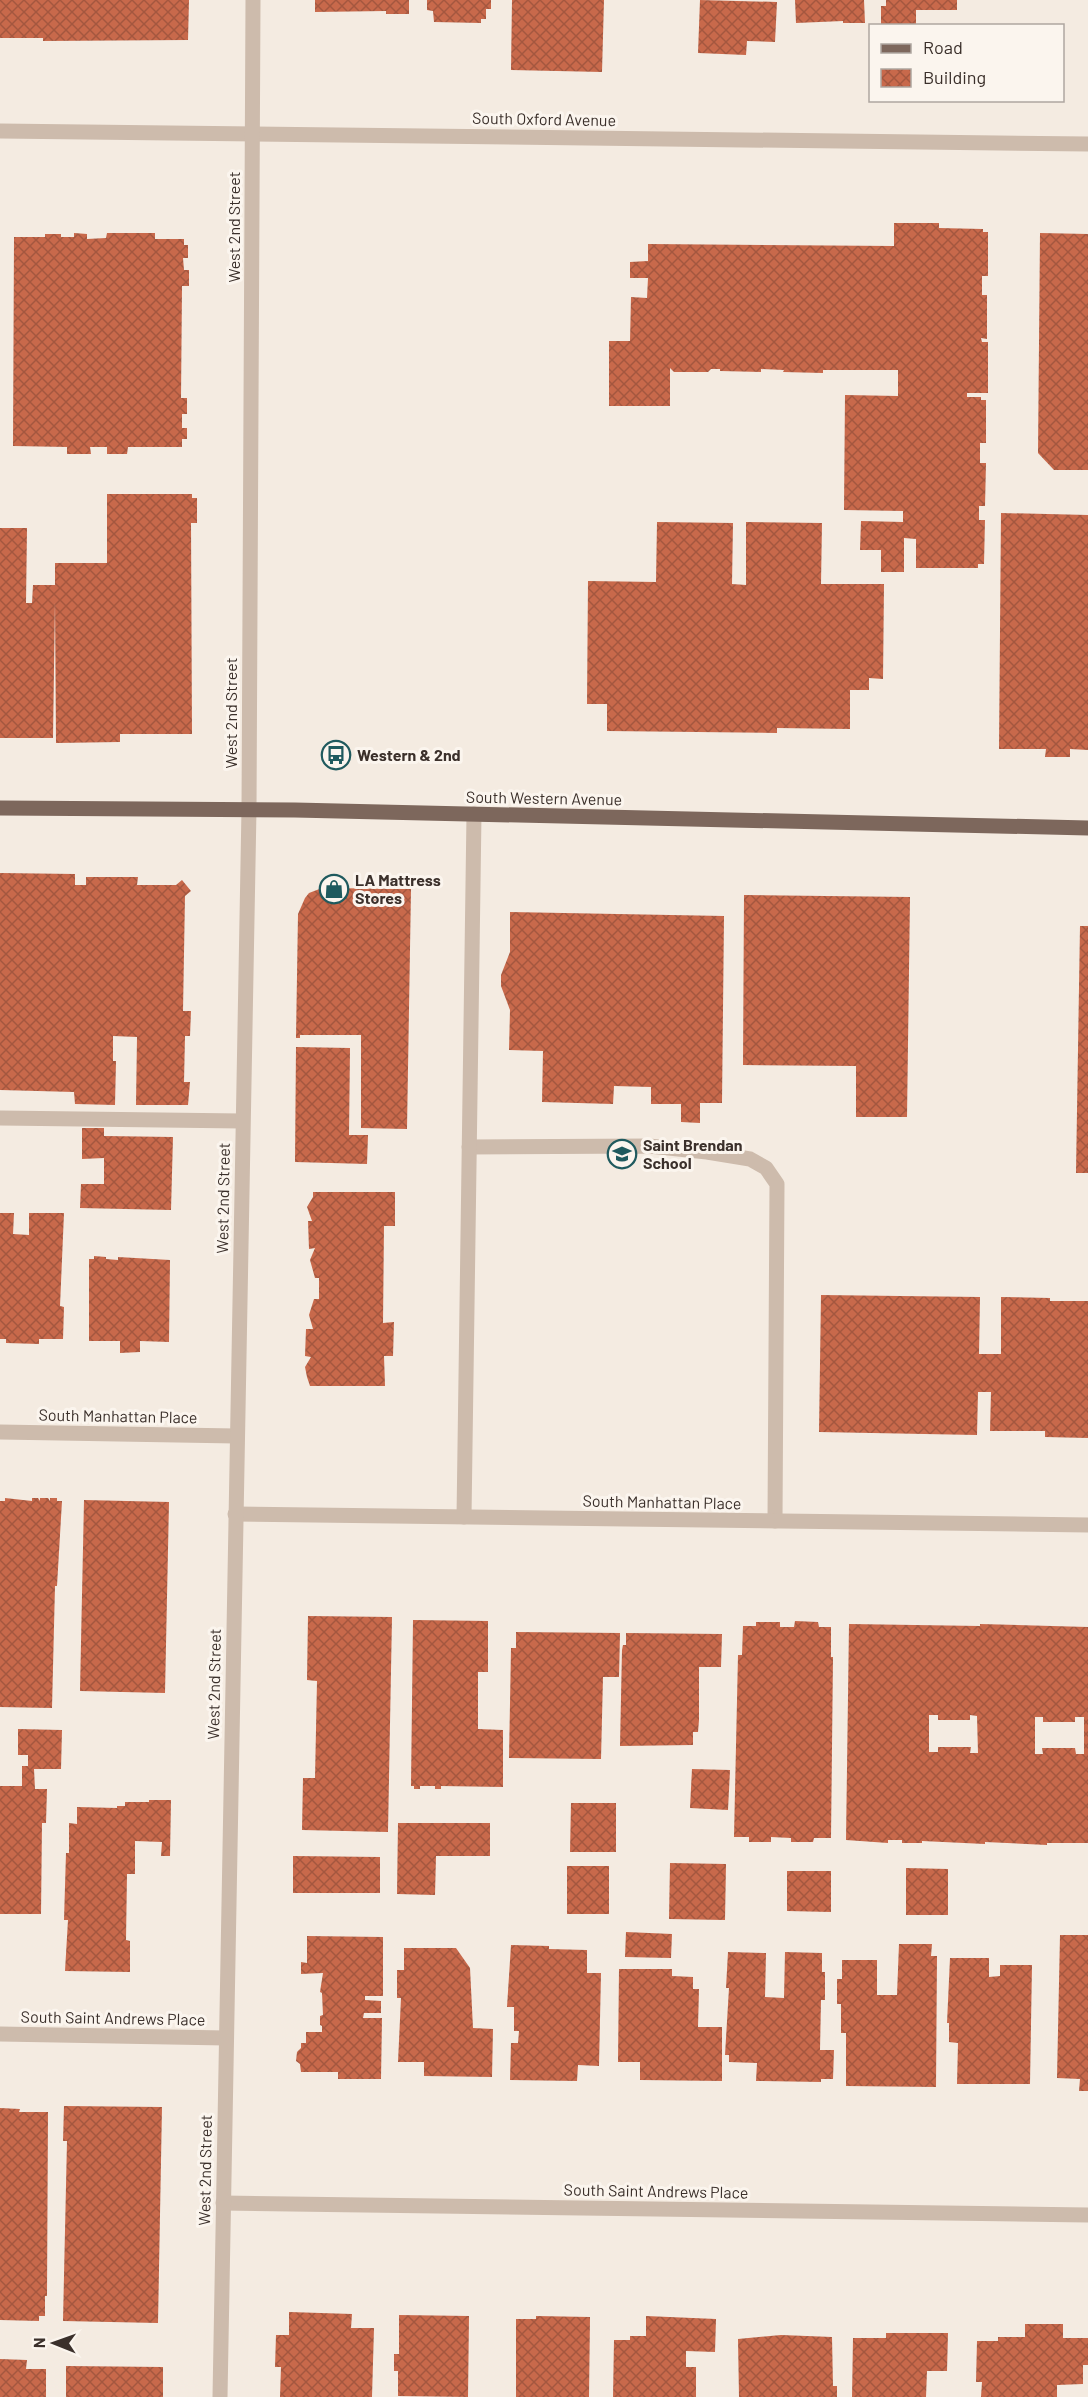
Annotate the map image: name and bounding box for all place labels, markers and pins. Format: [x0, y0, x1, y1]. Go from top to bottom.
bus stop icon: Western & 2nd [320, 739, 352, 771]
place label: Western & 2nd [357, 745, 461, 764]
place label: LA Mattress Stores [355, 870, 441, 907]
shop icon: LA Mattress Stores [318, 873, 350, 905]
place label: Saint Brendan School [643, 1135, 743, 1172]
school or university icon: Saint Brendan School [606, 1138, 638, 1170]

